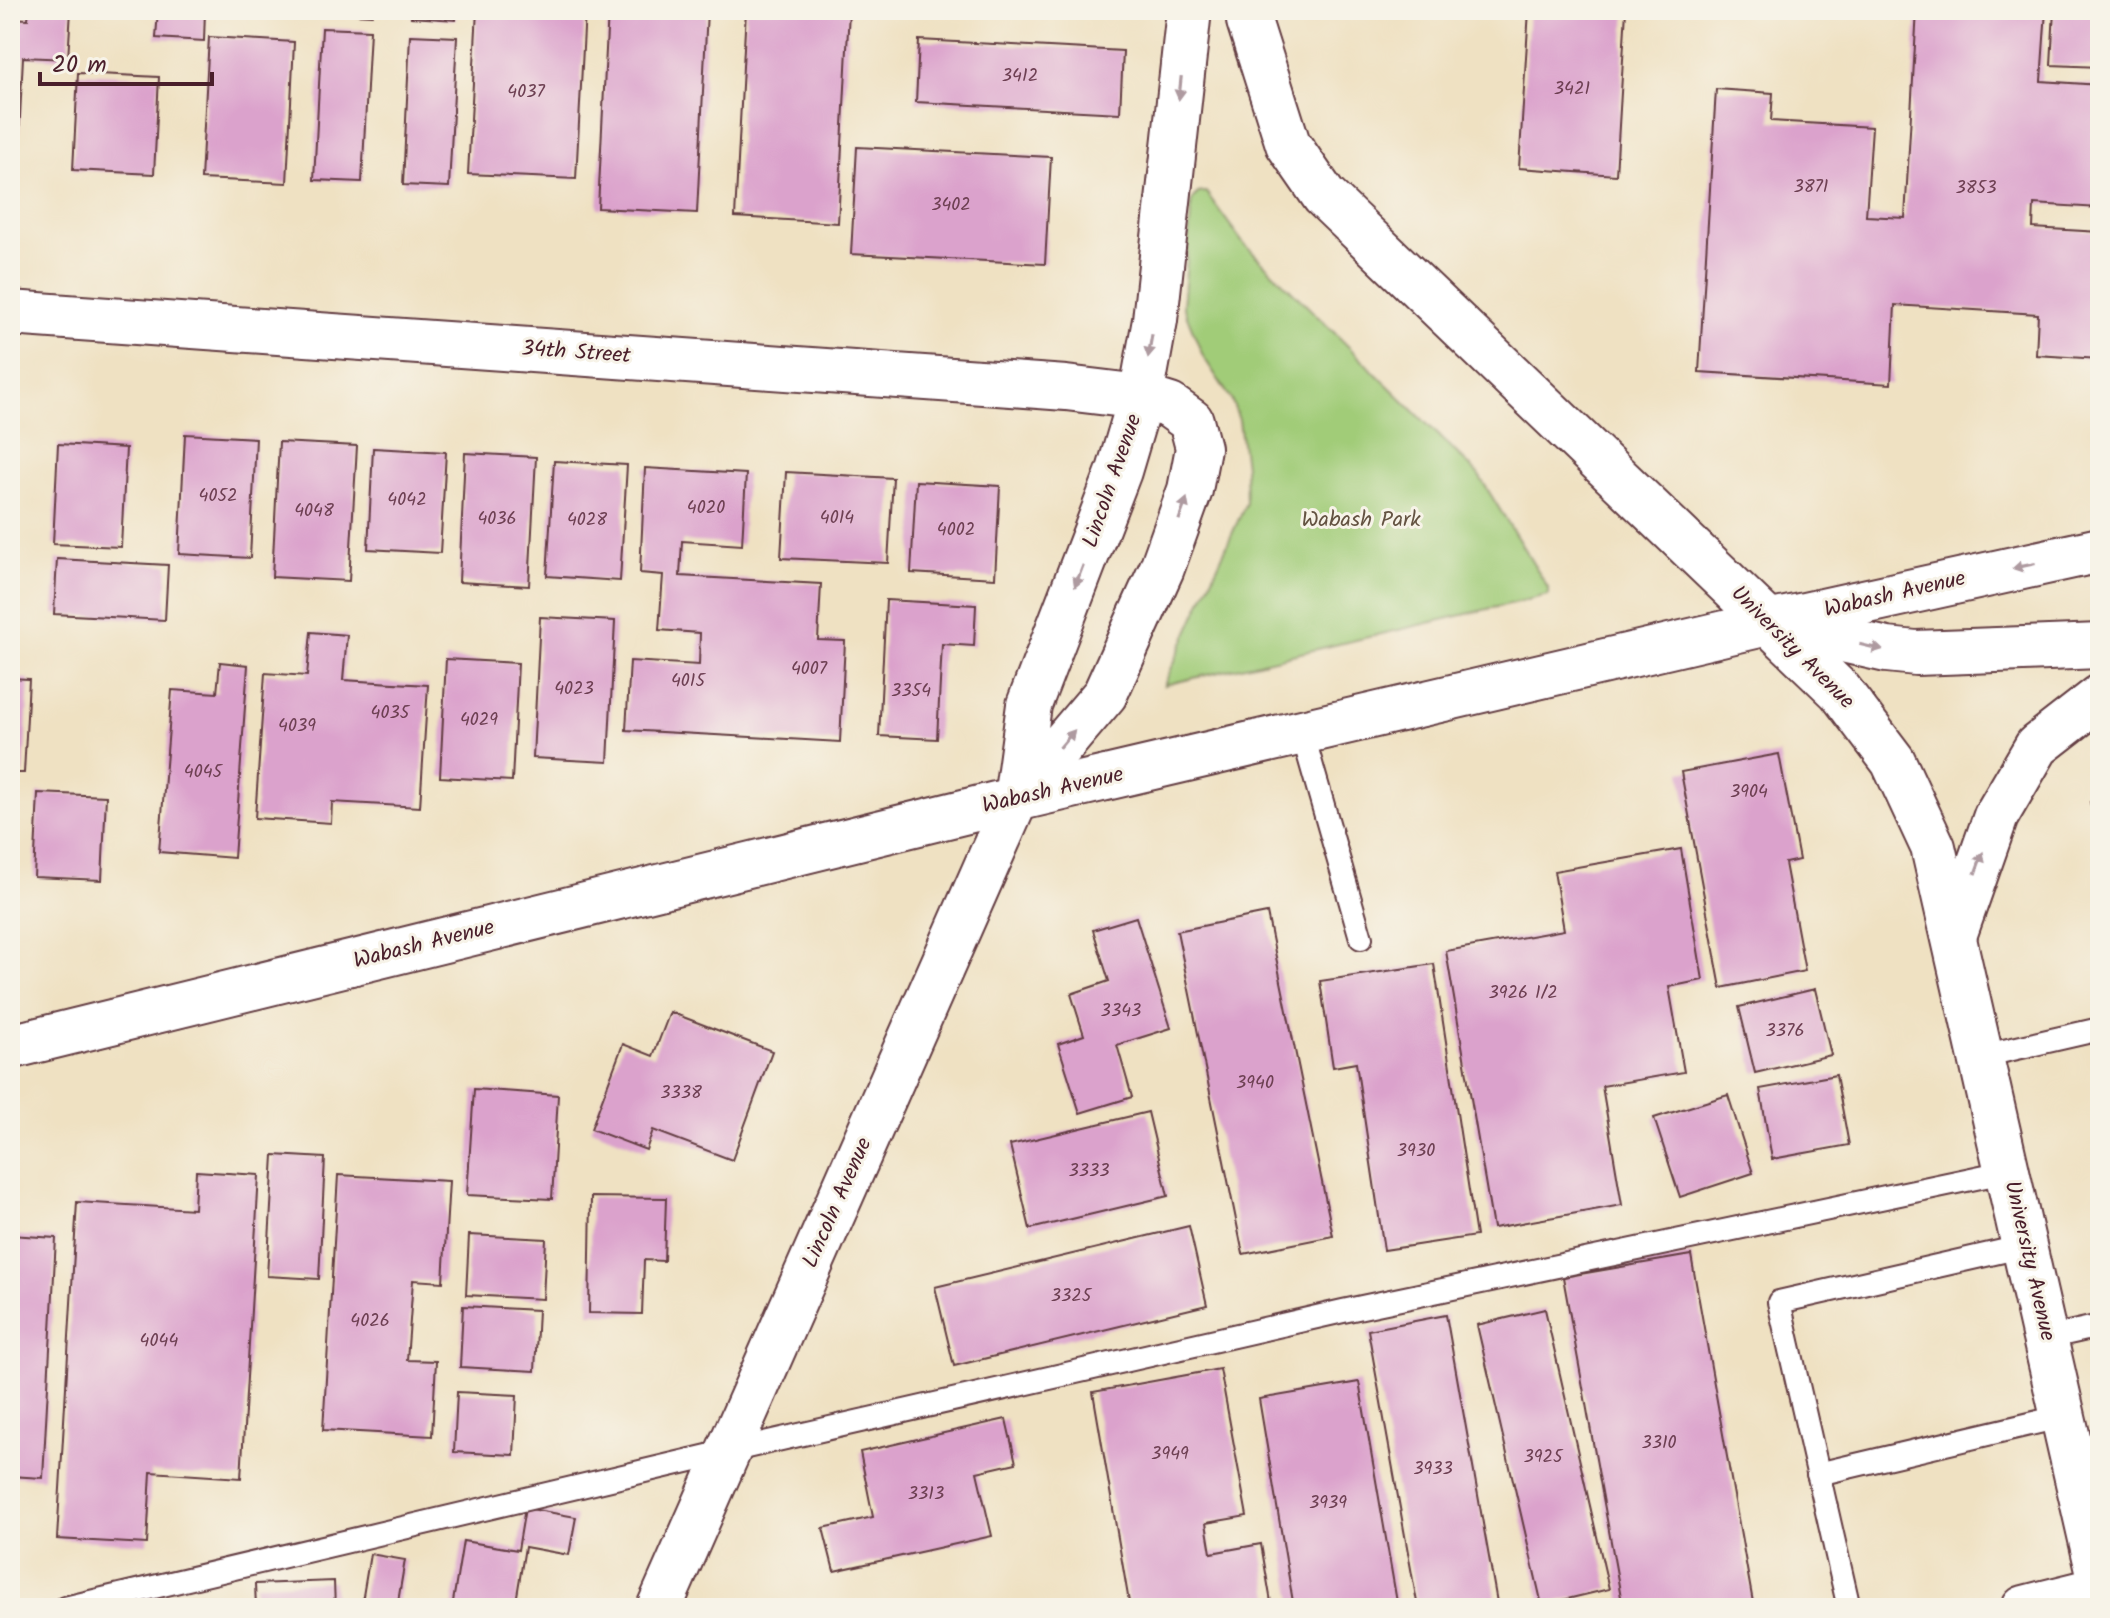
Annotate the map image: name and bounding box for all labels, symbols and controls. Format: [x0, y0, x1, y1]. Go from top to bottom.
scale bar [40, 36, 212, 86]
text: 20 m [52, 46, 107, 85]
house number: 3412 [1002, 62, 1038, 91]
one-way arrow [1174, 75, 1187, 100]
house number: 3421 [1554, 75, 1590, 104]
house number: 4037 [507, 78, 545, 107]
house number: 3871 [1793, 173, 1829, 202]
house number: 3853 [1955, 174, 1997, 203]
house number: 3402 [931, 191, 971, 220]
street label: 34th Street [520, 332, 632, 374]
one-way arrow [1144, 333, 1156, 358]
street label: Lincoln Avenue [1074, 409, 1152, 553]
house number: 4052 [198, 482, 238, 511]
house number: 4042 [387, 486, 427, 515]
house number: 4020 [687, 494, 725, 523]
house number: 4048 [294, 497, 334, 526]
one-way arrow [1177, 497, 1190, 521]
park label: Wabash Park [1301, 503, 1421, 538]
house number: 4014 [820, 504, 854, 533]
house number: 4036 [477, 505, 517, 534]
house number: 4028 [567, 506, 607, 535]
house number: 4002 [937, 516, 975, 545]
one-way arrow [2011, 560, 2036, 573]
street label: Wabash Avenue [1821, 562, 1969, 628]
one-way arrow [1072, 564, 1085, 588]
street label: University Avenue [1722, 578, 1862, 718]
one-way arrow [1859, 641, 1884, 654]
house number: 4007 [791, 655, 828, 684]
house number: 4015 [671, 667, 706, 696]
house number: 4023 [554, 675, 594, 704]
house number: 3354 [891, 677, 931, 706]
house number: 4035 [371, 699, 411, 728]
house number: 4029 [460, 706, 498, 735]
house number: 4039 [278, 712, 316, 741]
one-way arrow [1058, 729, 1075, 749]
house number: 4045 [184, 758, 224, 787]
street label: Wabash Avenue [979, 758, 1127, 824]
house number: 3904 [1730, 778, 1768, 807]
one-way arrow [1973, 850, 1985, 874]
street label: Wabash Avenue [350, 911, 498, 979]
house number: 3926 1/2 [1488, 979, 1558, 1008]
house number: 3343 [1101, 997, 1141, 1026]
house number: 3376 [1766, 1017, 1804, 1046]
house number: 3940 [1236, 1069, 1274, 1098]
house number: 3338 [660, 1079, 702, 1108]
street label: Lincoln Avenue [794, 1132, 882, 1274]
house number: 3930 [1397, 1137, 1435, 1166]
house number: 3333 [1068, 1157, 1110, 1186]
street label: University Avenue [1994, 1177, 2064, 1345]
house number: 3325 [1051, 1282, 1093, 1311]
house number: 4026 [350, 1307, 390, 1336]
house number: 4044 [140, 1327, 178, 1356]
house number: 3310 [1641, 1429, 1677, 1458]
house number: 3949 [1151, 1440, 1189, 1469]
house number: 3925 [1523, 1443, 1564, 1472]
house number: 3933 [1413, 1455, 1453, 1484]
house number: 3313 [908, 1480, 944, 1509]
house number: 3939 [1309, 1489, 1347, 1518]

